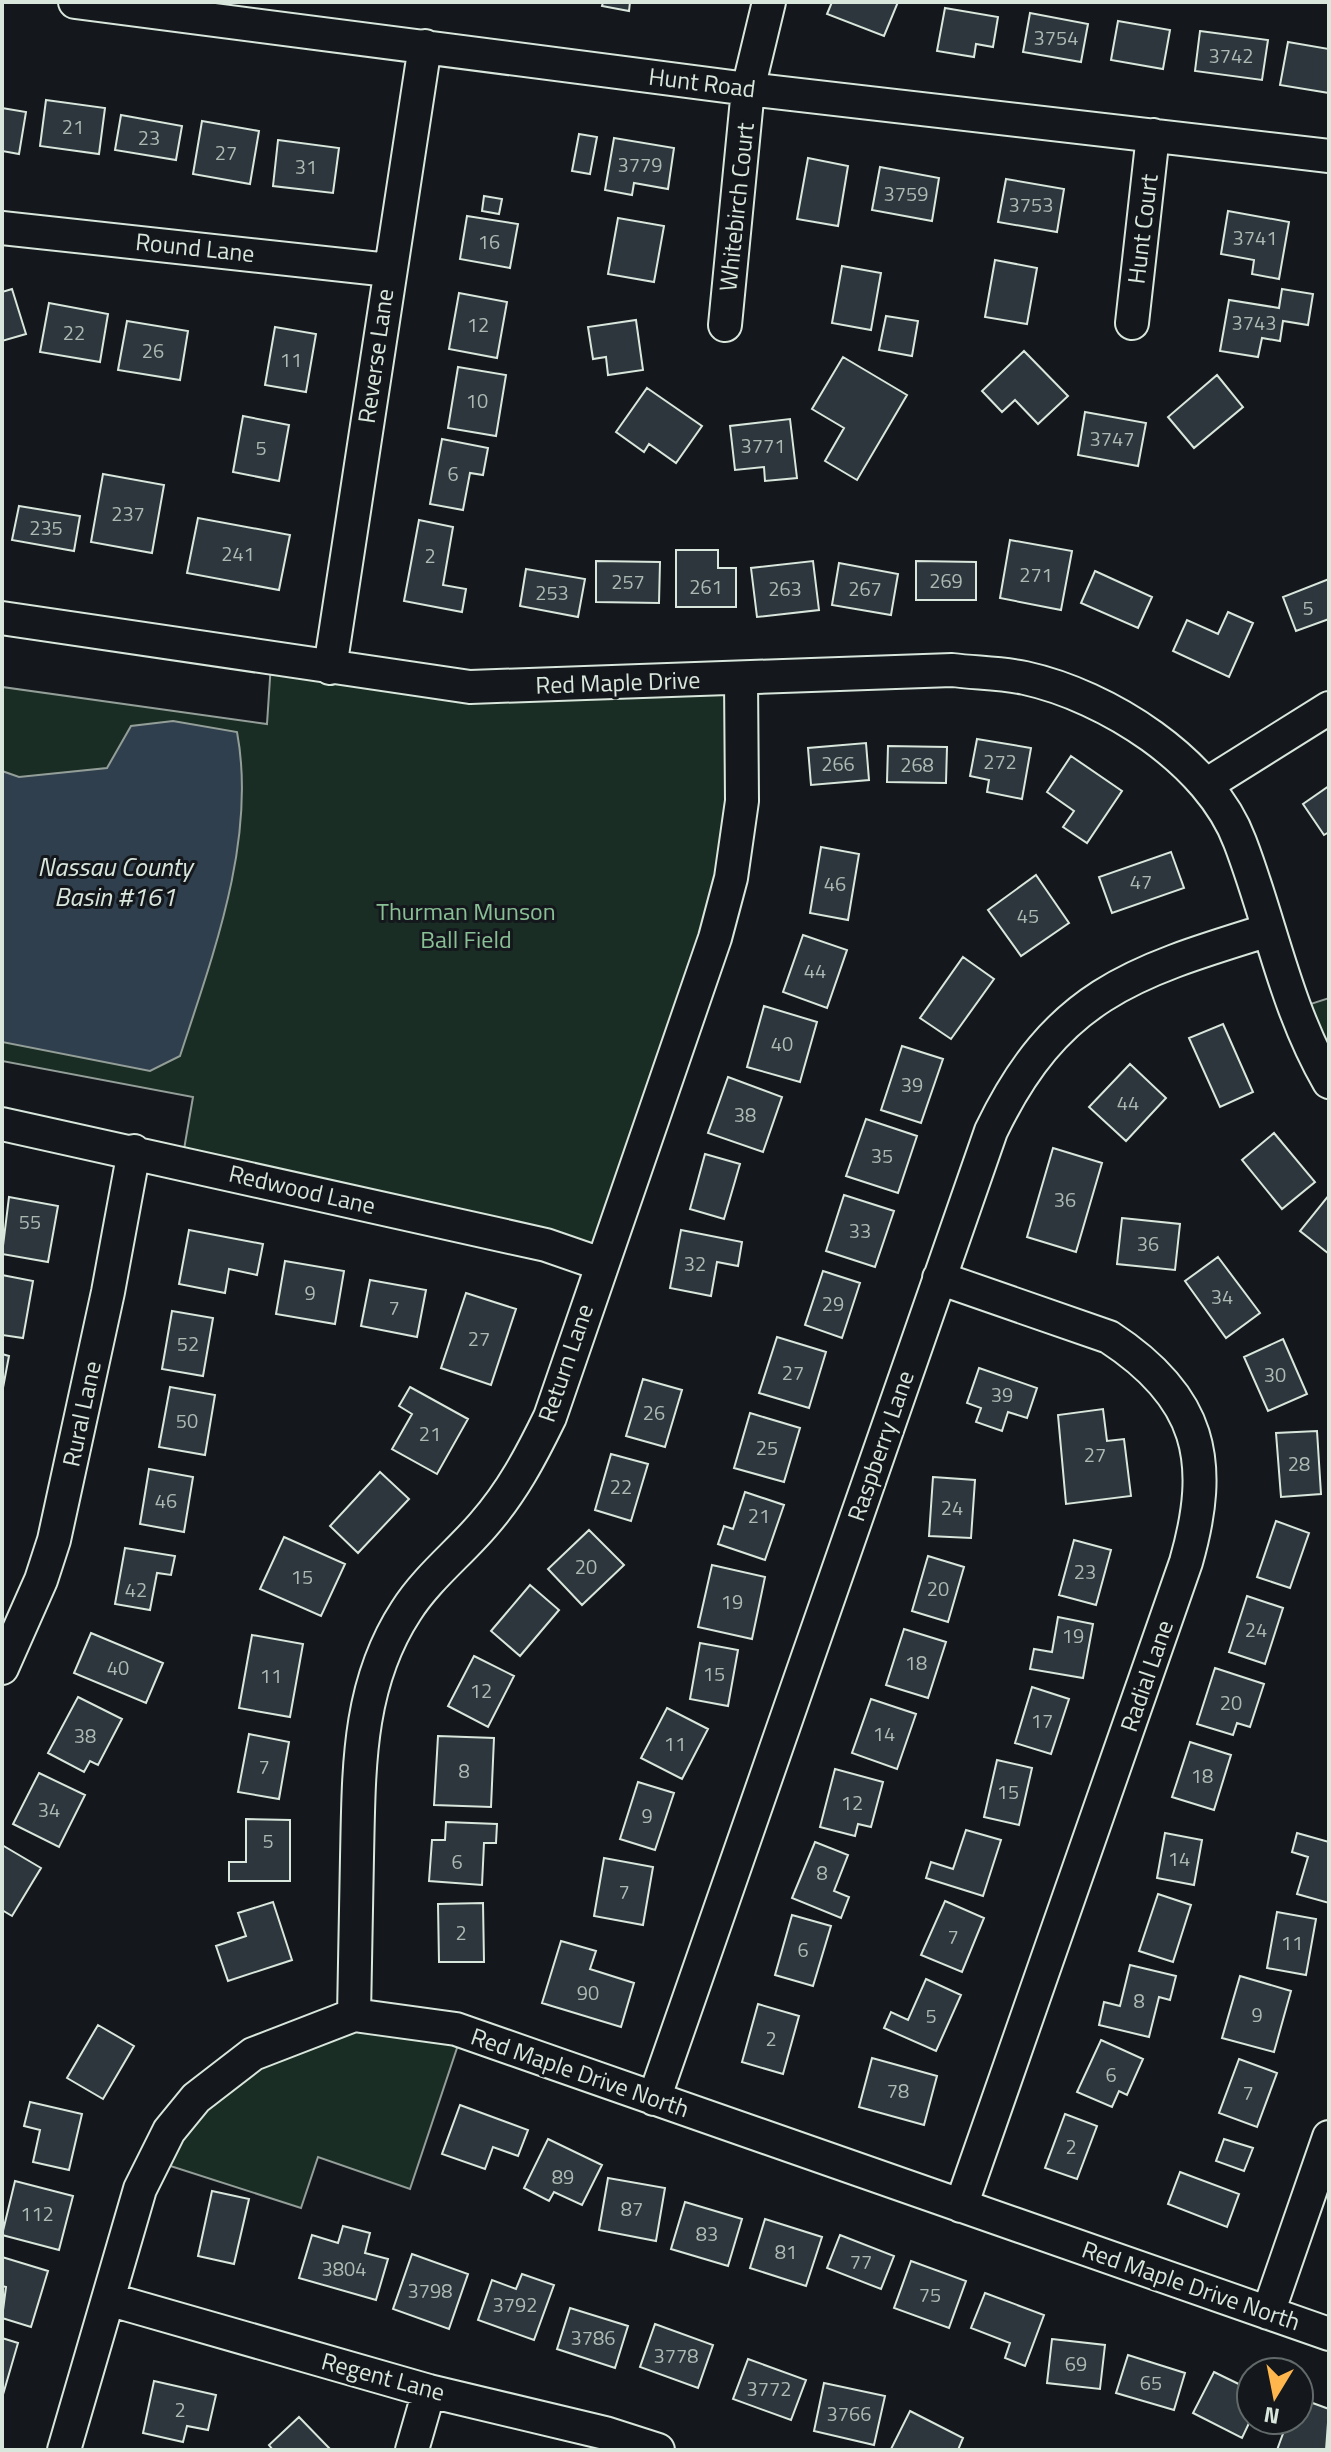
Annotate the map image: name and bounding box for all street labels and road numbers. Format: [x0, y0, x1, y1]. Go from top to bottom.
street label: Hunt Road [647, 58, 758, 106]
street label: Whitebirch Court [709, 120, 763, 293]
street label: Hunt Court [1117, 171, 1167, 286]
street label: Round Lane [134, 223, 256, 271]
street label: Reverse Lane [348, 286, 402, 425]
street label: Red Maple Drive [535, 661, 701, 703]
street label: Redwood Lane [225, 1155, 379, 1223]
street label: Return Lane [528, 1299, 602, 1427]
street label: Rural Lane [52, 1358, 110, 1470]
street label: Raspberry Lane [837, 1365, 923, 1526]
street label: Radial Lane [1110, 1615, 1182, 1736]
street label: Red Maple Drive North [466, 2018, 694, 2126]
street label: Red Maple Drive North [1077, 2231, 1305, 2339]
street label: Regent Lane [318, 2342, 449, 2410]

